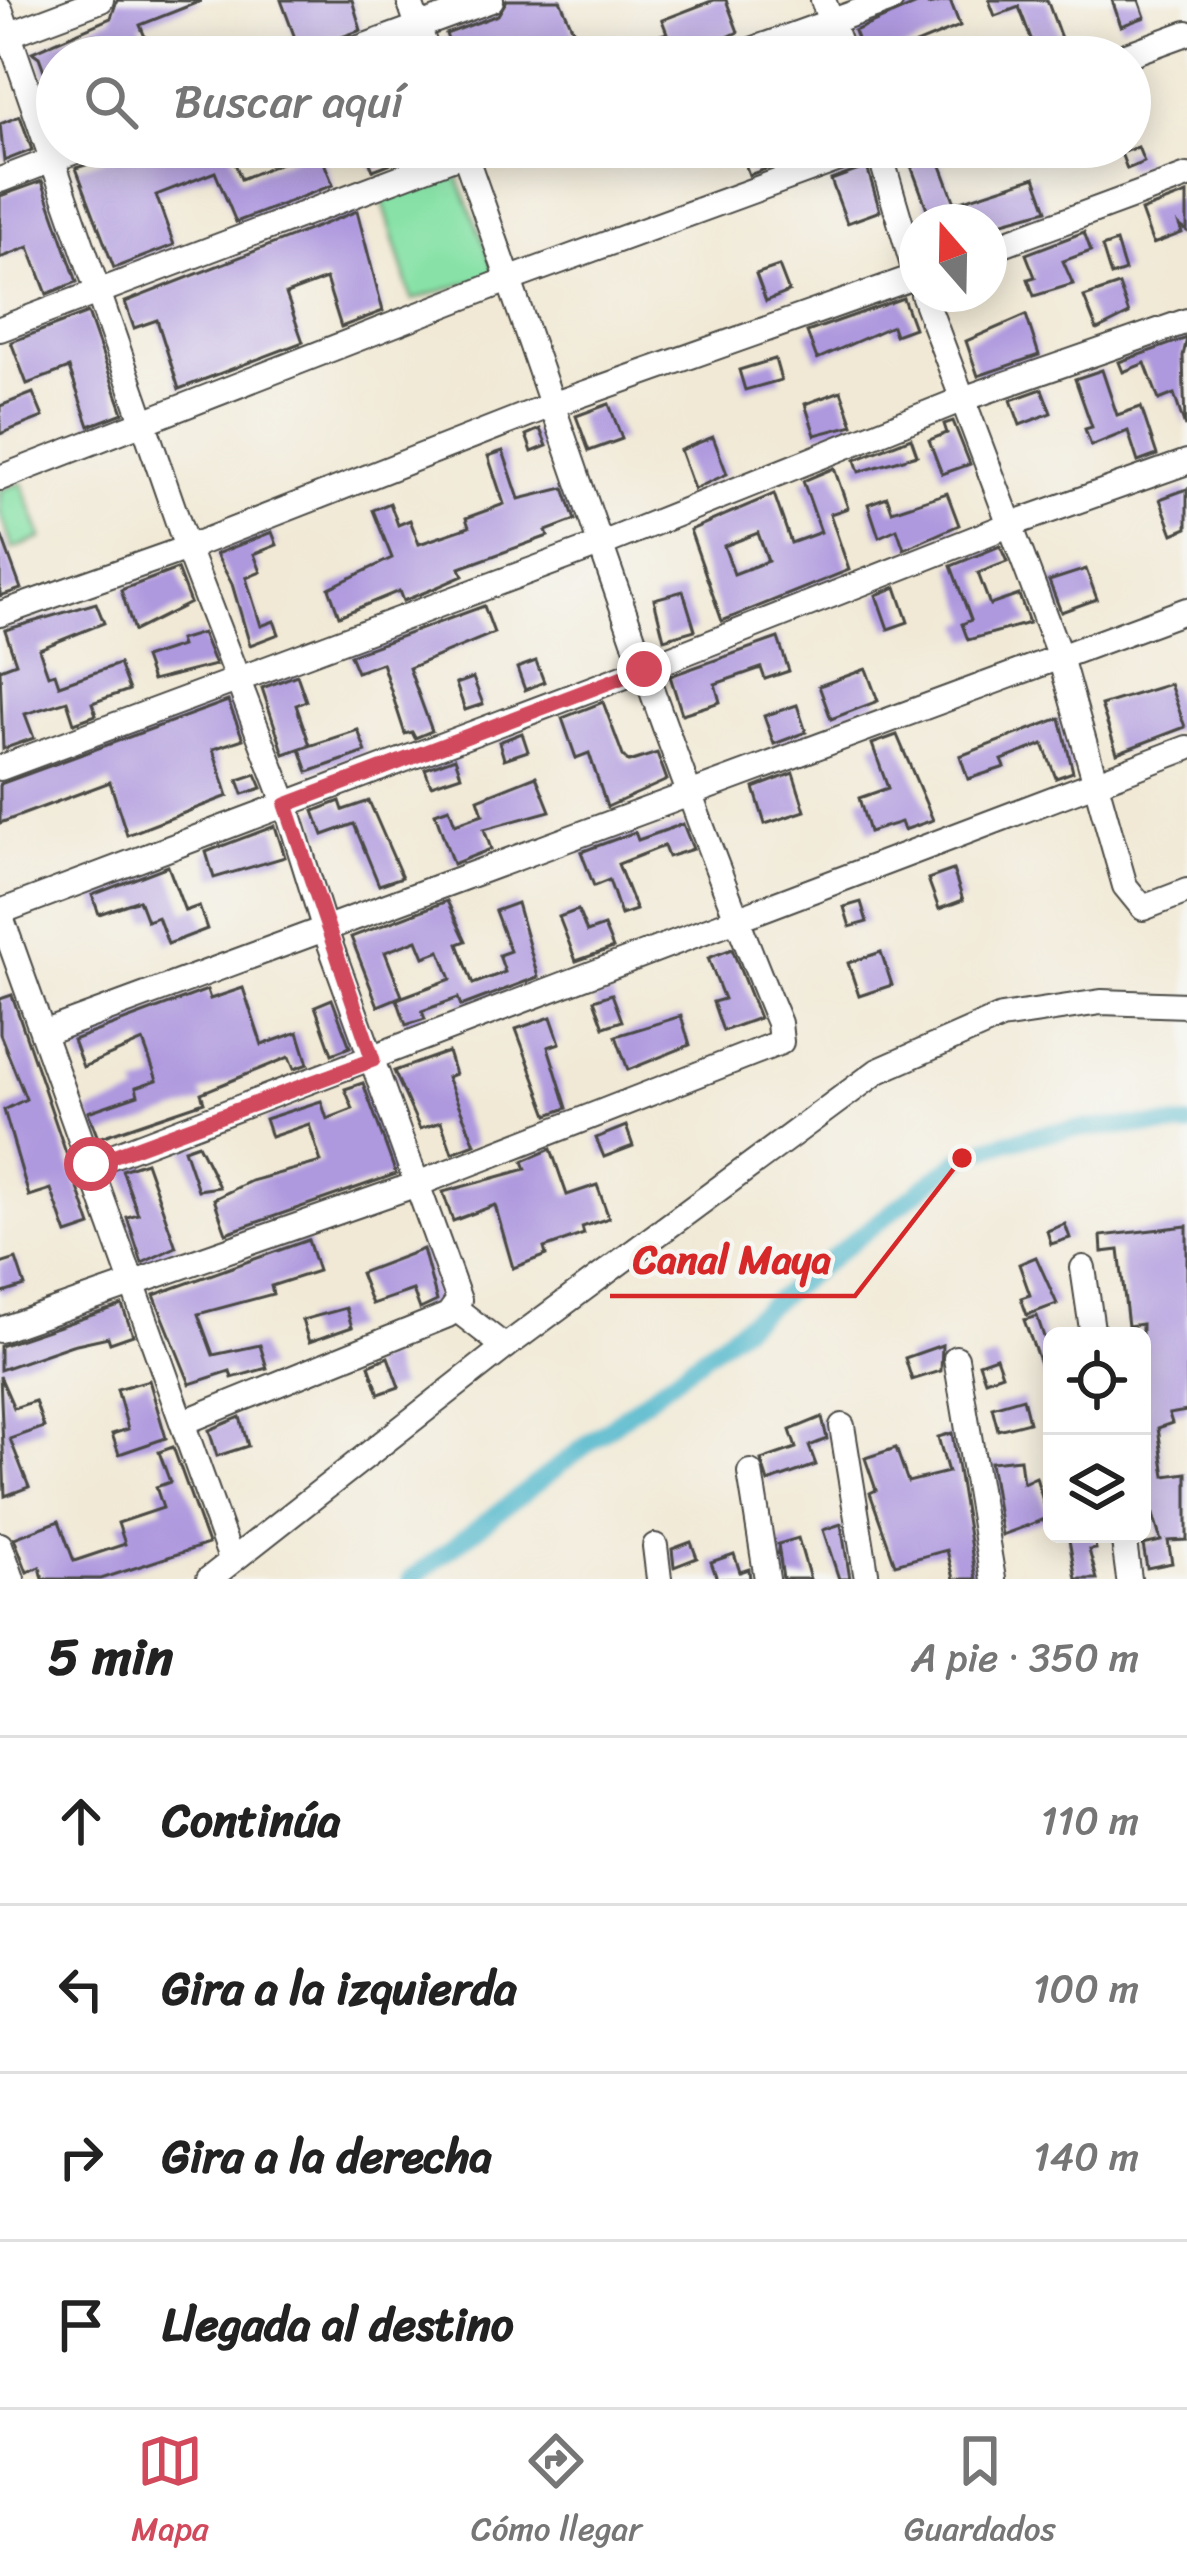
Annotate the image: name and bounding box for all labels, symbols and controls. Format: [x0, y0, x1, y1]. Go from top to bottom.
search box [36, 36, 1151, 168]
text: Buscar aquí [174, 62, 403, 142]
icon: search [78, 69, 144, 135]
north arrow [899, 204, 1007, 312]
route end [617, 642, 671, 696]
route start [64, 1137, 118, 1191]
callout: Canal Maya [610, 1221, 855, 1296]
text: Canal Maya [632, 1225, 832, 1294]
map controls [1043, 1327, 1151, 1543]
button: locate [1043, 1327, 1151, 1435]
button: layers [1043, 1435, 1151, 1543]
text: 5 min [48, 1612, 173, 1702]
text: A pie · 350 m [911, 1623, 1139, 1692]
text: Continúa [162, 1781, 340, 1861]
text: 110 m [1041, 1786, 1139, 1855]
icon: ahead [48, 1788, 114, 1854]
text: Gira a la izquierda [162, 1949, 517, 2029]
text: 100 m [1033, 1954, 1139, 2023]
icon: left [48, 1956, 114, 2022]
text: Gira a la derecha [162, 2117, 492, 2197]
text: 140 m [1033, 2122, 1139, 2191]
icon: right [48, 2124, 114, 2190]
text: Llegada al destino [162, 2285, 514, 2365]
icon: arrive [48, 2292, 114, 2358]
tab: Mapa [131, 2428, 209, 2558]
tab: Cómo llegar [471, 2428, 642, 2558]
tab: Guardados [904, 2428, 1056, 2558]

